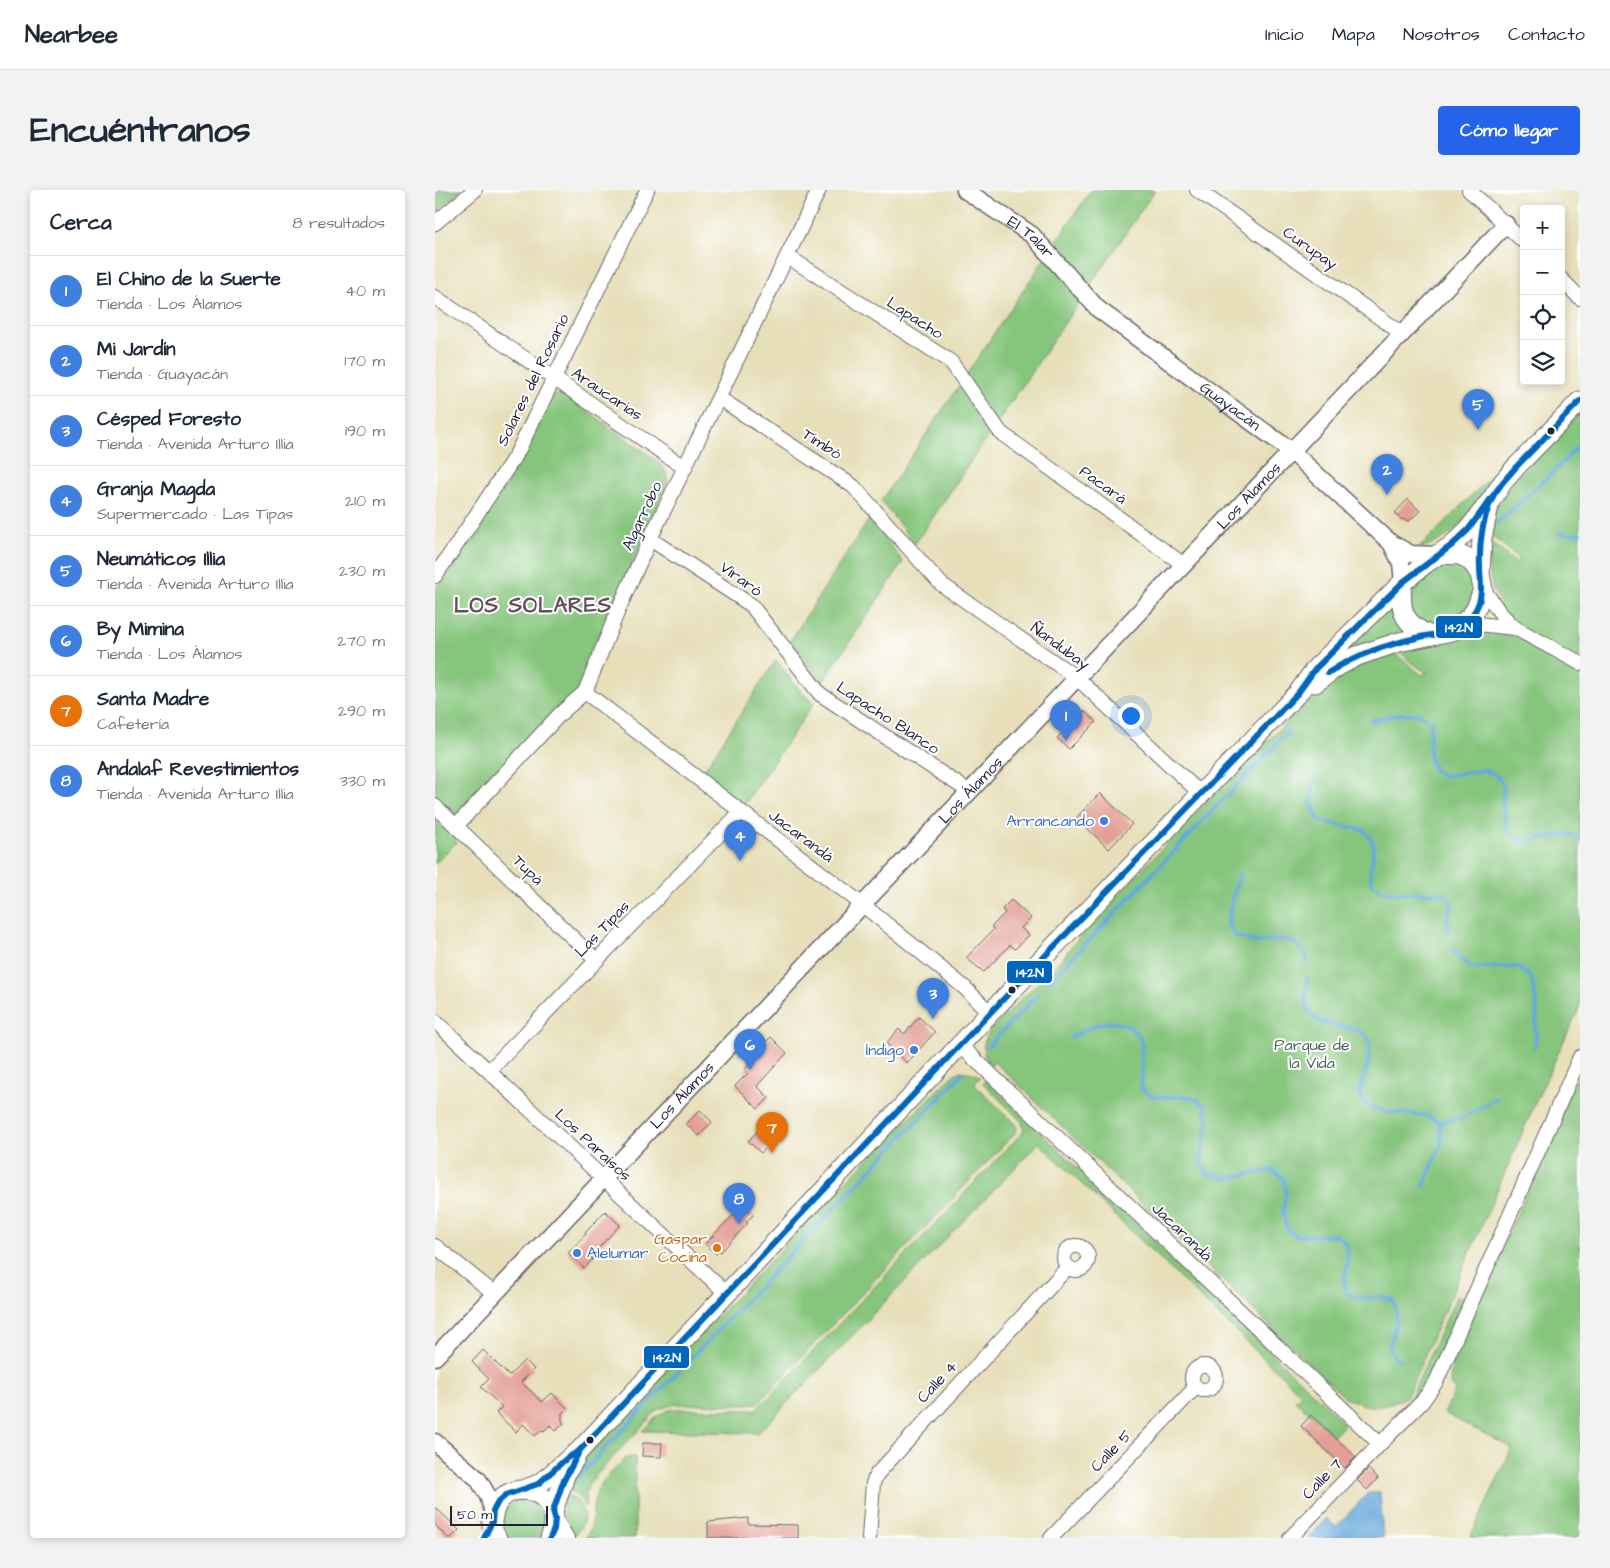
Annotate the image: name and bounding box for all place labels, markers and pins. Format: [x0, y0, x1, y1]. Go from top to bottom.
pin: 5 [1462, 389, 1494, 430]
unlabelled marker [1546, 426, 1556, 436]
pin: 2 [1371, 454, 1403, 495]
pin: 1 [1050, 700, 1082, 741]
place label: Arrancando [1006, 810, 1094, 832]
marker: Arrancando [1098, 815, 1110, 827]
pin: 4 [724, 820, 756, 861]
pin: 3 [917, 978, 949, 1019]
unlabelled marker [1007, 985, 1017, 995]
pin: 6 [734, 1029, 766, 1070]
place label: Índigo [866, 1039, 904, 1062]
marker: Índigo [908, 1044, 920, 1056]
pin: 7 [756, 1112, 788, 1153]
pin: 8 [723, 1183, 755, 1224]
place label: Gaspar Cocina [654, 1228, 707, 1268]
place label: Alelumar [587, 1242, 649, 1264]
marker: Gaspar Cocina [711, 1242, 723, 1254]
marker: Alelumar [571, 1247, 583, 1259]
unlabelled marker [585, 1435, 595, 1445]

